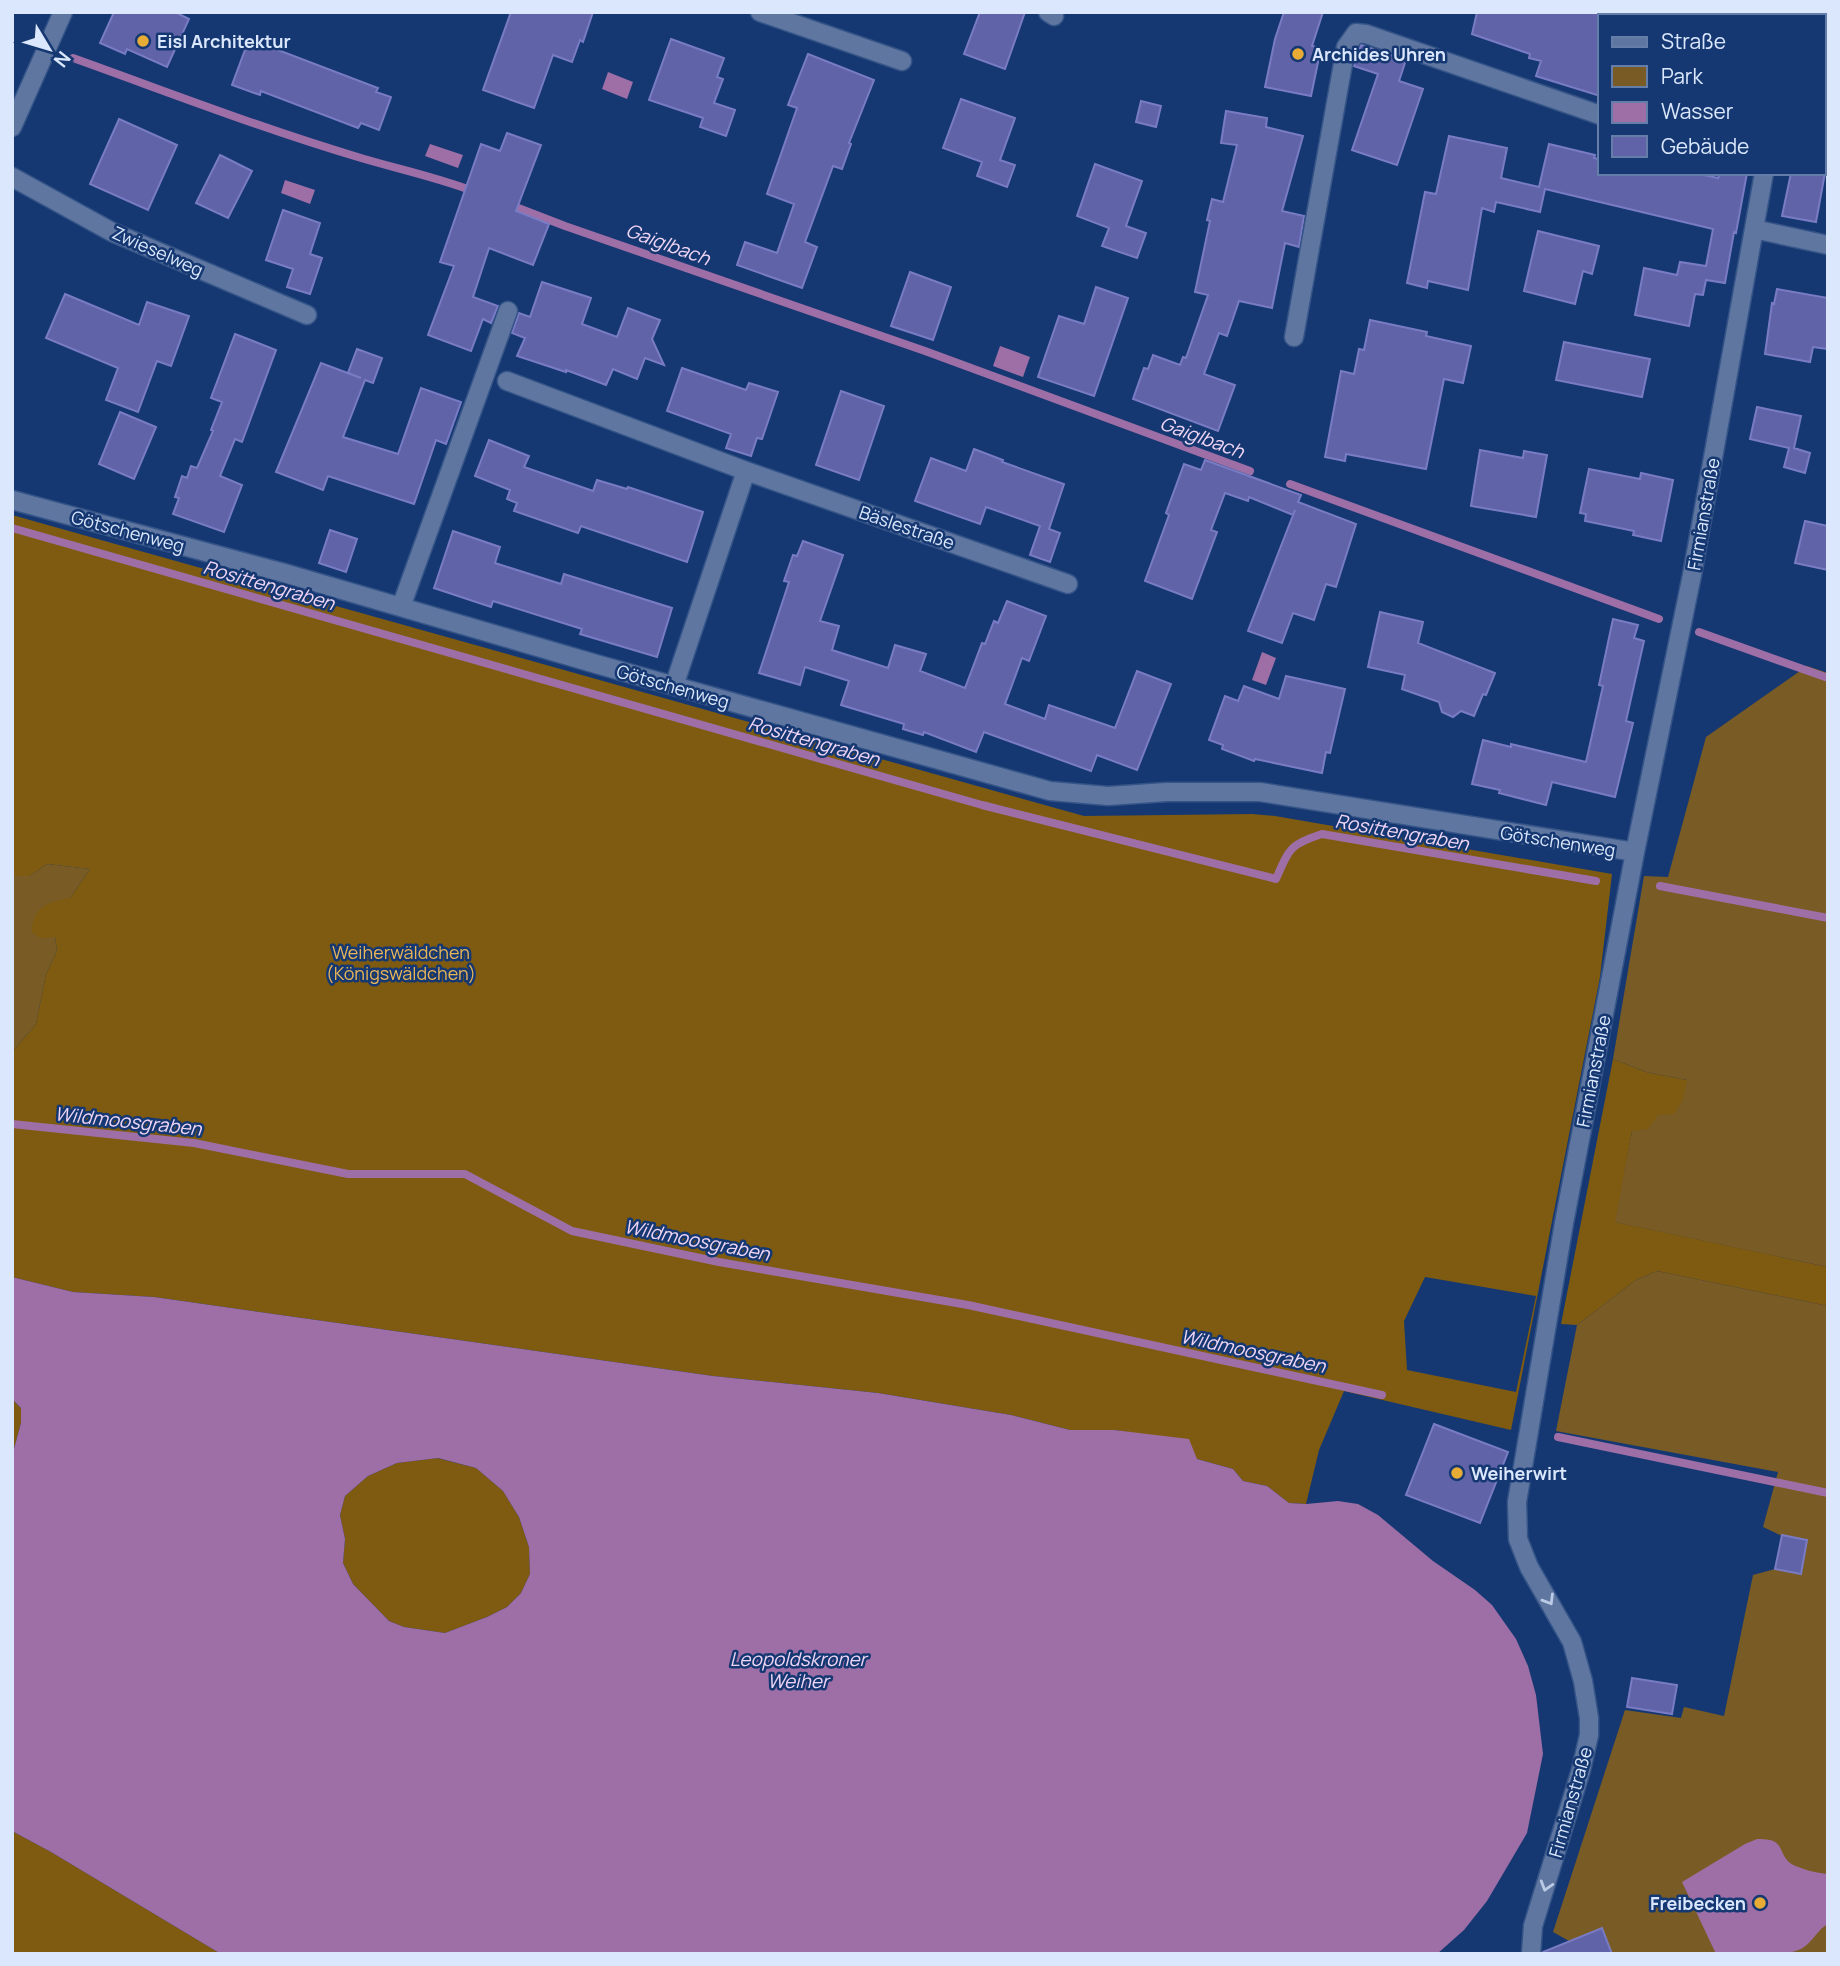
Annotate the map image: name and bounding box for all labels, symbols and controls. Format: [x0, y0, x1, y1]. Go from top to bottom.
north arrow [14, 14, 84, 84]
legend [1598, 14, 1826, 175]
text: Straße [1661, 27, 1726, 55]
place label: Eisl Architektur [157, 29, 291, 53]
marker: Eisl Architektur [135, 33, 151, 49]
place label: Archides Uhren [1312, 42, 1446, 66]
text: N [48, 46, 77, 73]
marker: Archides Uhren [1290, 46, 1306, 62]
text: Park [1661, 62, 1703, 90]
text: Wasser [1661, 97, 1734, 125]
text: Gebäude [1661, 132, 1749, 160]
water label: Gaiglbach [622, 217, 714, 271]
street label: Zwieselweg [109, 220, 207, 282]
water label: Gaiglbach [1156, 410, 1248, 464]
street label: Firmianstraße [1681, 456, 1725, 572]
street label: Bäslestraße [856, 499, 958, 555]
street label: Götschenweg [69, 504, 187, 558]
water label: Rosittengraben [200, 554, 338, 616]
street label: Götschenweg [614, 658, 732, 714]
water label: Rosittengraben [745, 710, 883, 772]
water label: Rosittengraben [1333, 807, 1472, 857]
street label: Götschenweg [1499, 820, 1617, 862]
park label: Weiherwäldchen (Königswäldchen) [326, 940, 476, 985]
street label: Firmianstraße [1570, 1013, 1616, 1129]
water label: Wildmoosgraben [53, 1100, 203, 1142]
water label: Wildmoosgraben [622, 1213, 773, 1267]
water label: Wildmoosgraben [1178, 1323, 1329, 1379]
place label: Weiherwirt [1471, 1461, 1567, 1485]
marker: Weiherwirt [1449, 1465, 1465, 1481]
one-way arrow [1541, 1592, 1554, 1605]
water label: Leopoldskroner Weiher [730, 1646, 868, 1694]
street label: Firmianstraße [1543, 1744, 1597, 1860]
one-way arrow [1540, 1880, 1554, 1892]
place label: Freibecken [1650, 1891, 1746, 1915]
marker: Freibecken [1752, 1895, 1768, 1911]

